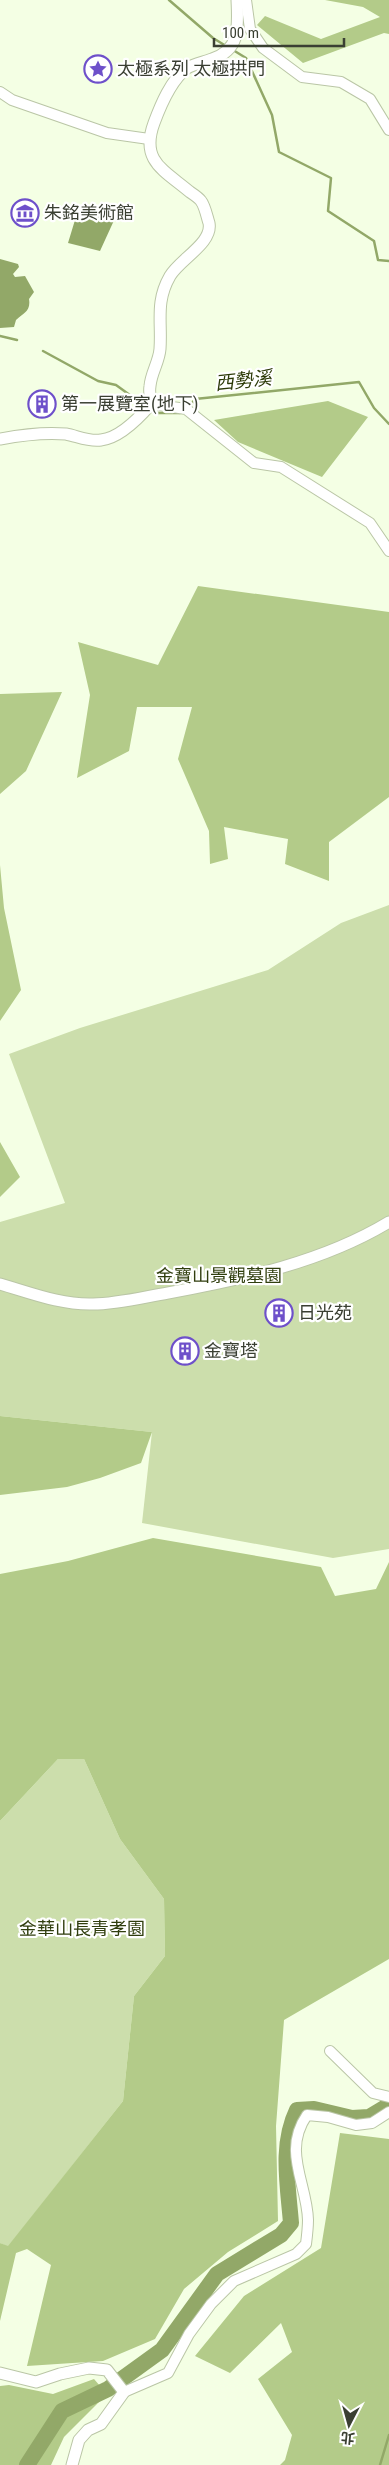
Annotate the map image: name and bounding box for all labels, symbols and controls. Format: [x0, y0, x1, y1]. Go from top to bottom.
scale bar [214, 15, 344, 47]
text: 100 m [222, 24, 259, 42]
place icon: 太極系列 太極拱門 [83, 54, 113, 84]
place label: 太極系列 太極拱門 [117, 58, 265, 79]
museum icon: 朱銘美術館 [10, 198, 40, 228]
place label: 朱銘美術館 [44, 202, 134, 223]
water label: 西勢溪 [213, 366, 276, 395]
building icon: 第一展覽室(地下) [27, 389, 57, 419]
place label: 第一展覽室(地下) [61, 393, 198, 415]
park label: 金寶山景觀墓園 [156, 1265, 282, 1286]
building icon: 日光苑 [264, 1298, 294, 1328]
place label: 日光苑 [298, 1302, 352, 1323]
building icon: 金寶塔 [170, 1336, 200, 1366]
place label: 金寶塔 [204, 1340, 258, 1361]
park label: 金華山長青孝園 [19, 1918, 145, 1939]
north arrow [324, 2400, 374, 2450]
text: 北 [340, 2429, 355, 2447]

